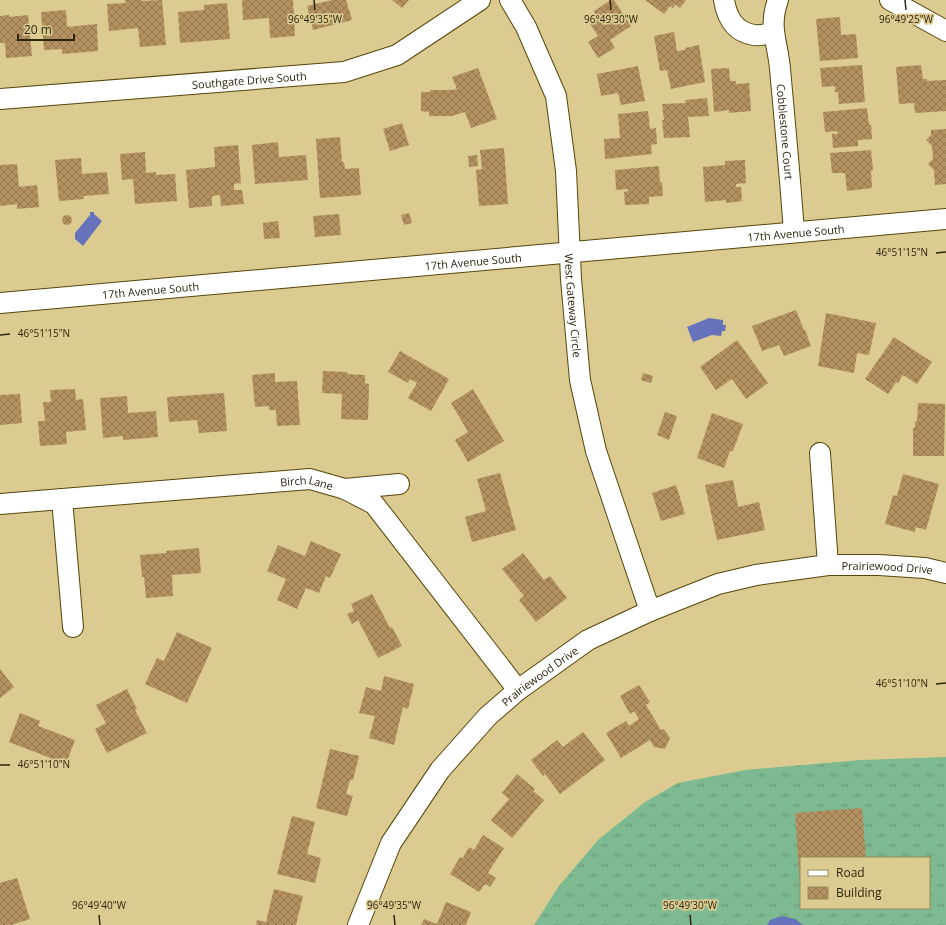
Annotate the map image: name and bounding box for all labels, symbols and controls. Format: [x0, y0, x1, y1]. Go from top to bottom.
text: 96°49'35"W [288, 12, 343, 26]
text: 96°49'30"W [584, 12, 639, 26]
text: 96°49'25"W [879, 12, 934, 26]
scale bar [18, 16, 74, 42]
text: 20 m [24, 21, 52, 38]
street label: Southgate Drive South [191, 67, 307, 91]
street label: Cobblestone Court [774, 83, 797, 180]
street label: 17th Avenue South [747, 221, 845, 244]
text: 46°51'15"N [876, 245, 928, 259]
street label: 17th Avenue South [424, 249, 522, 273]
street label: West Gateway Circle [562, 253, 585, 358]
street label: 17th Avenue South [101, 278, 200, 301]
text: 46°51'15"N [18, 326, 70, 340]
street label: Birch Lane [279, 472, 335, 493]
street label: Prairiewood Drive [841, 557, 935, 577]
street label: Prairiewood Drive [498, 642, 581, 709]
text: 46°51'10"N [876, 676, 928, 690]
text: 46°51'10"N [18, 757, 70, 771]
legend [800, 857, 930, 909]
text: Road [836, 864, 865, 881]
text: Building [836, 884, 882, 901]
text: 96°49'40"W [72, 898, 127, 912]
text: 96°49'35"W [367, 898, 422, 912]
text: 96°49'30"W [663, 898, 718, 912]

